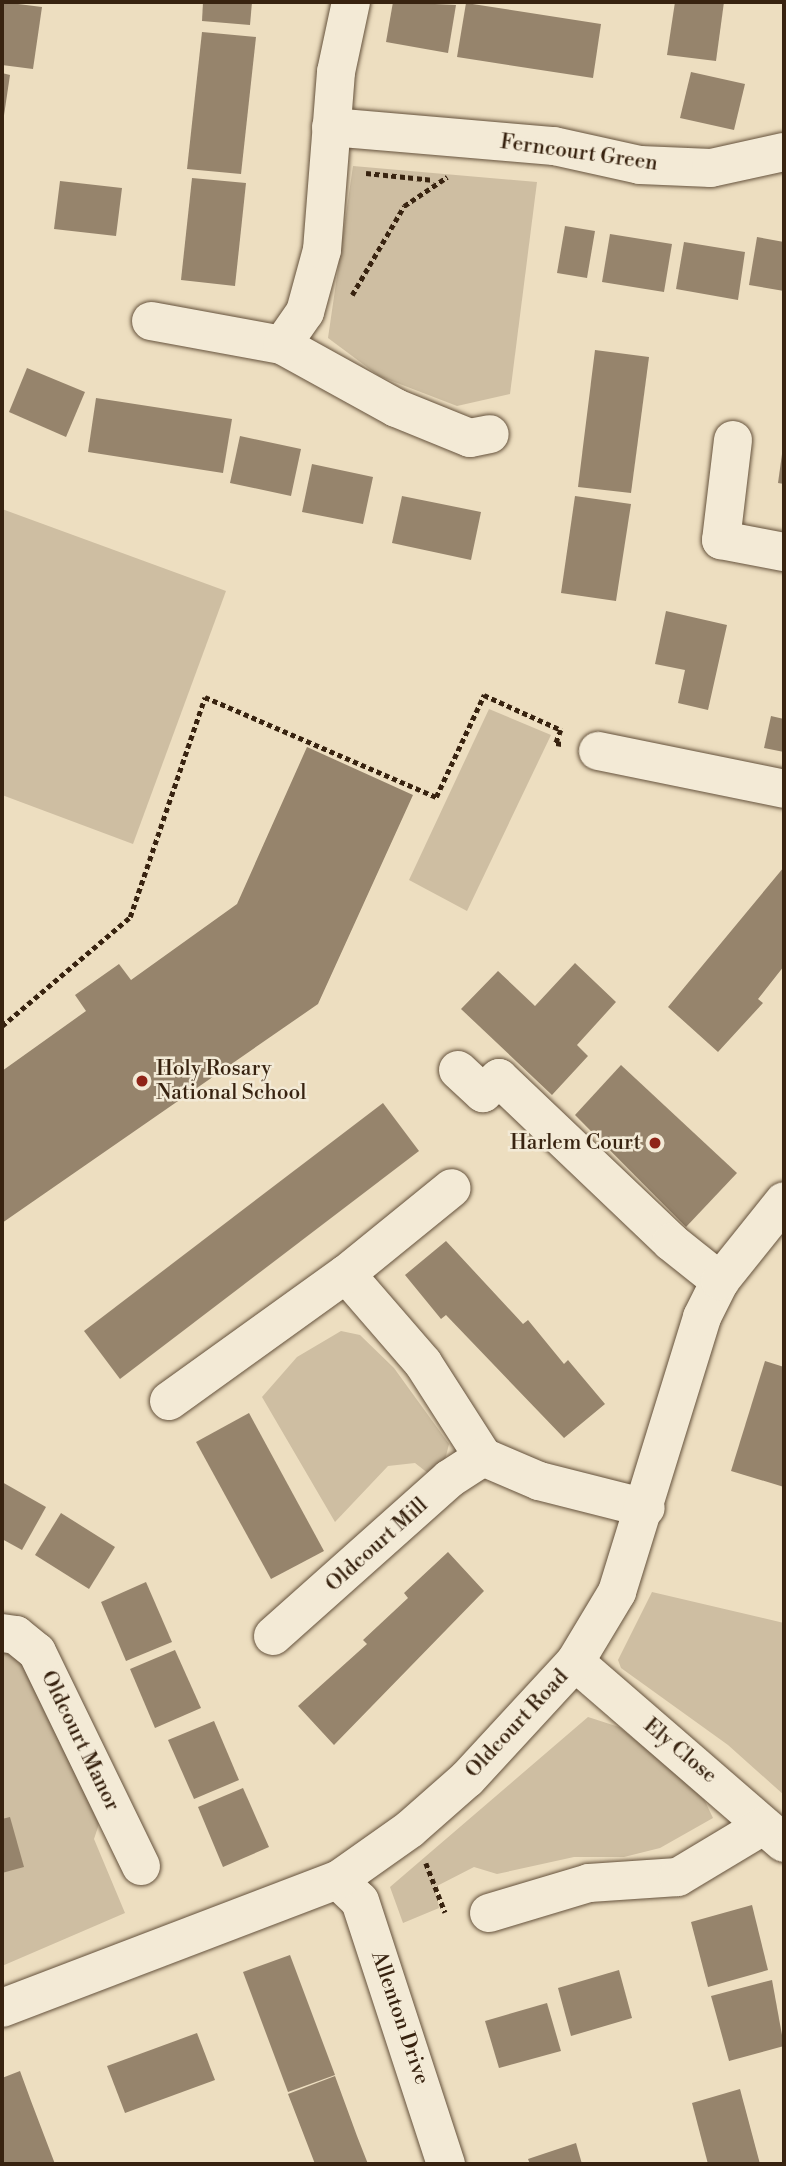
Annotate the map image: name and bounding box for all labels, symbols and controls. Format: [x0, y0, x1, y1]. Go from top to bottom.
street label: Ferncourt Green [499, 129, 659, 177]
place label: Holy Rosary National School [156, 1056, 307, 1106]
marker: Holy Rosary National School [134, 1073, 150, 1089]
place label: Harlem Court [510, 1130, 641, 1156]
marker: Harlem Court [647, 1135, 663, 1151]
street label: Oldcourt Mill [321, 1493, 433, 1597]
street label: Oldcourt Road [460, 1665, 574, 1783]
street label: Oldcourt Manor [35, 1667, 125, 1815]
street label: Ely Close [638, 1713, 722, 1789]
street label: Allenton Drive [365, 1948, 435, 2088]

